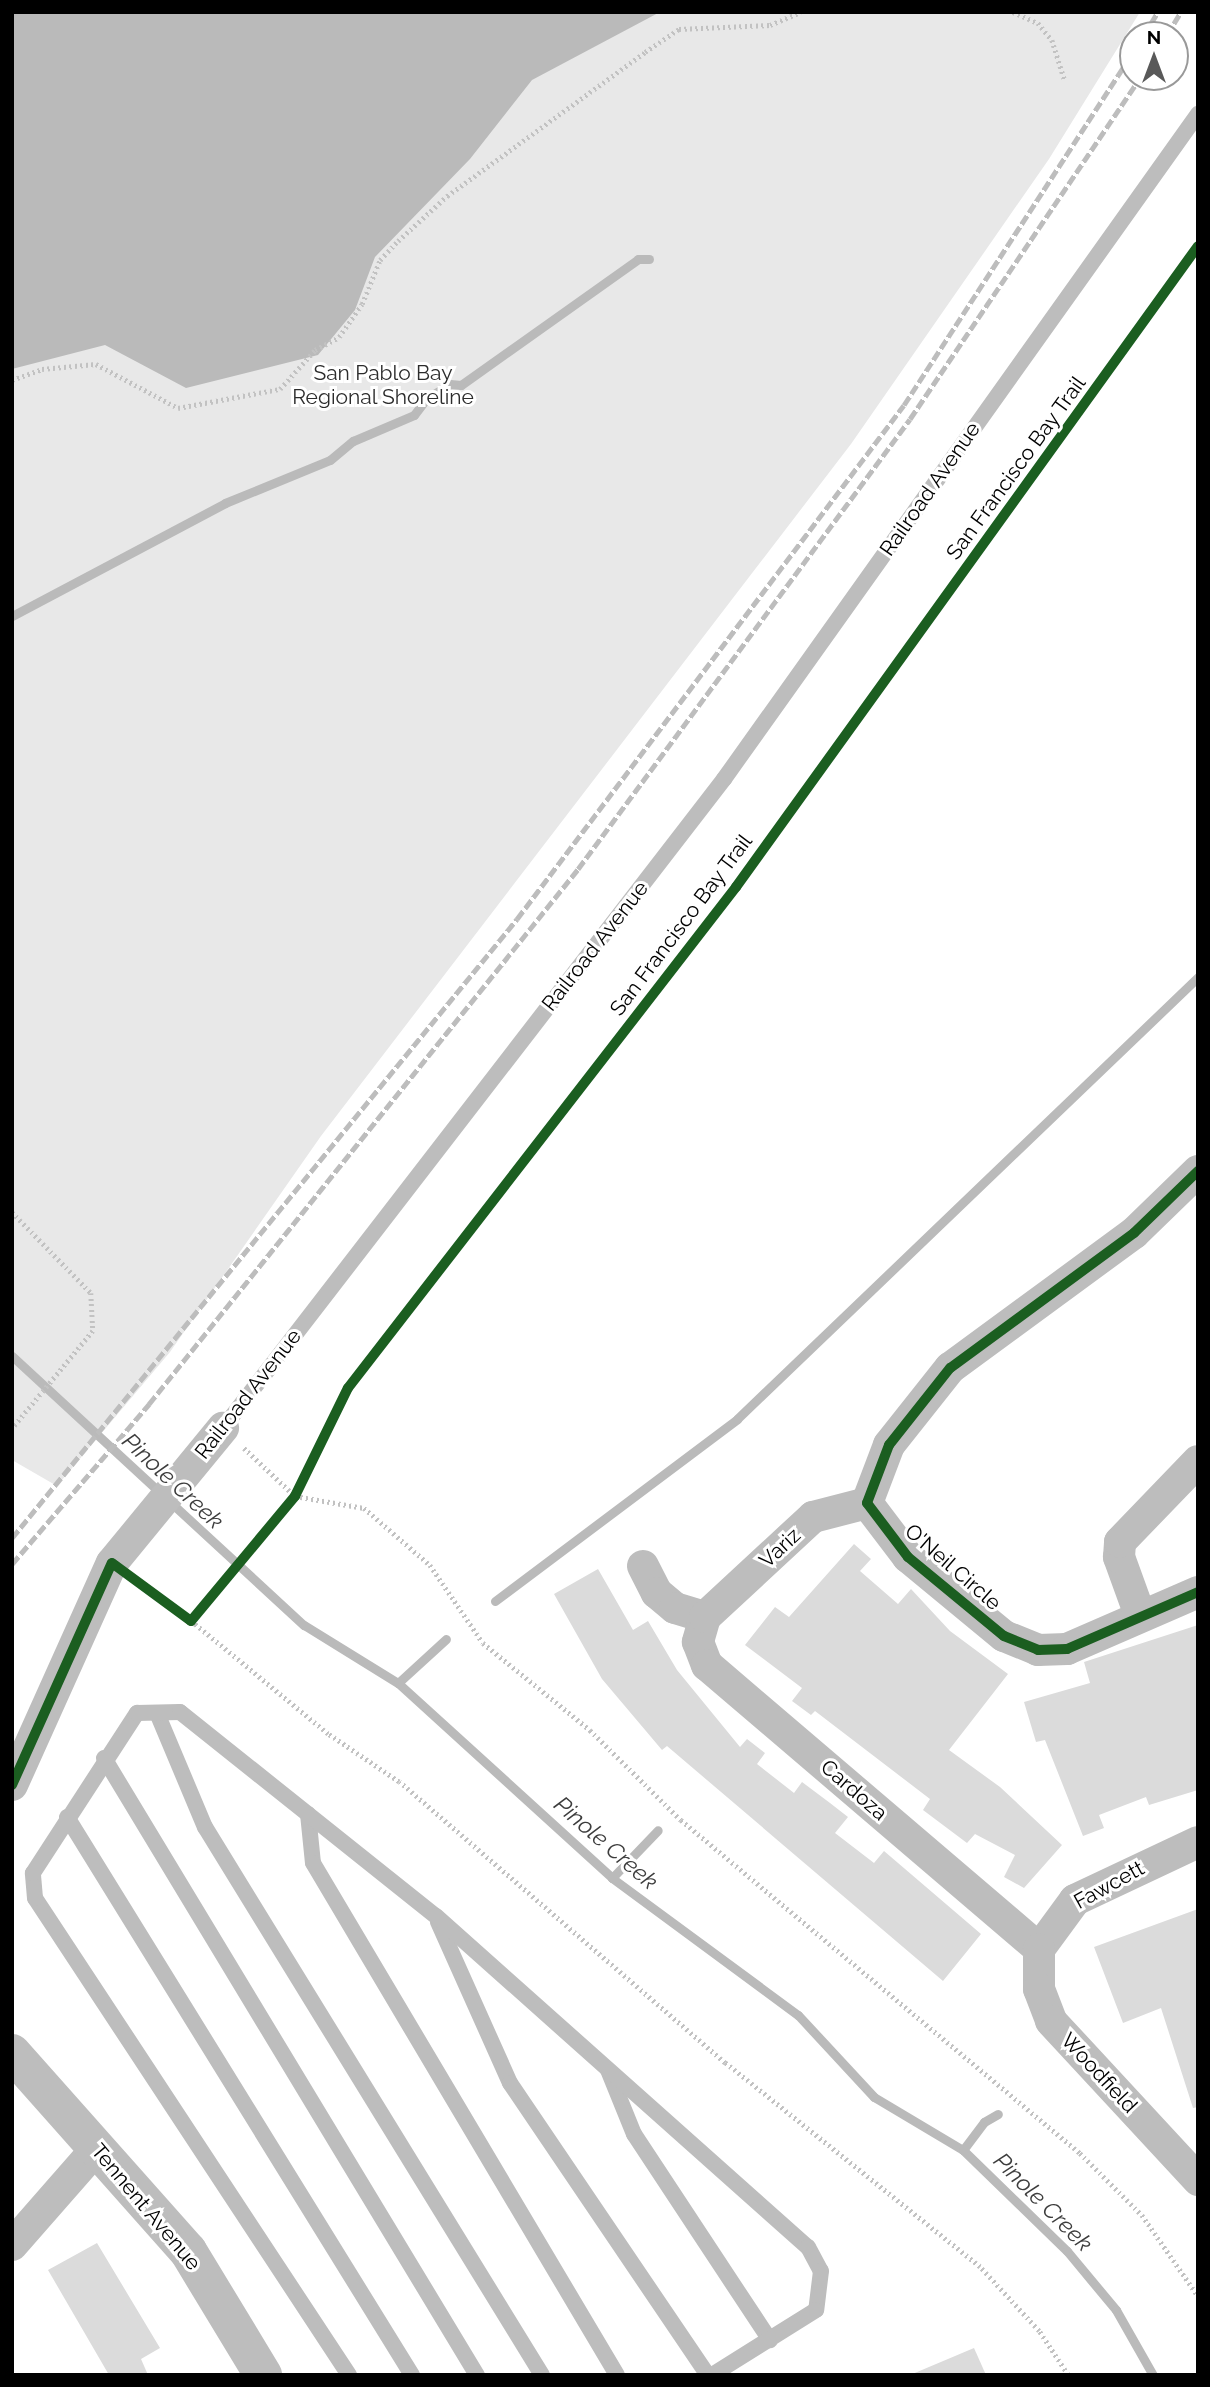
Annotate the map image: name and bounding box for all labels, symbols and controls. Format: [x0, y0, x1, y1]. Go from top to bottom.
north arrow [1119, 21, 1189, 91]
text: N [1147, 26, 1161, 48]
park label: San Pablo Bay Regional Shoreline [292, 360, 474, 410]
street label: San Francisco Bay Trail [941, 371, 1091, 565]
street label: Railroad Avenue [874, 417, 986, 561]
street label: San Francisco Bay Trail [604, 829, 758, 1021]
street label: Railroad Avenue [536, 876, 654, 1016]
street label: Railroad Avenue [189, 1324, 307, 1464]
water label: Pinole Creek [117, 1427, 229, 1535]
street label: O'Neil Circle [900, 1518, 1006, 1616]
street label: Variz [754, 1523, 806, 1573]
street label: Cardoza [816, 1754, 892, 1826]
water label: Pinole Creek [549, 1791, 663, 1895]
street label: Fawcett [1069, 1855, 1149, 1915]
street label: Woodfield [1056, 2028, 1142, 2118]
street label: Tennent Avenue [86, 2138, 206, 2276]
water label: Pinole Creek [988, 2147, 1098, 2257]

